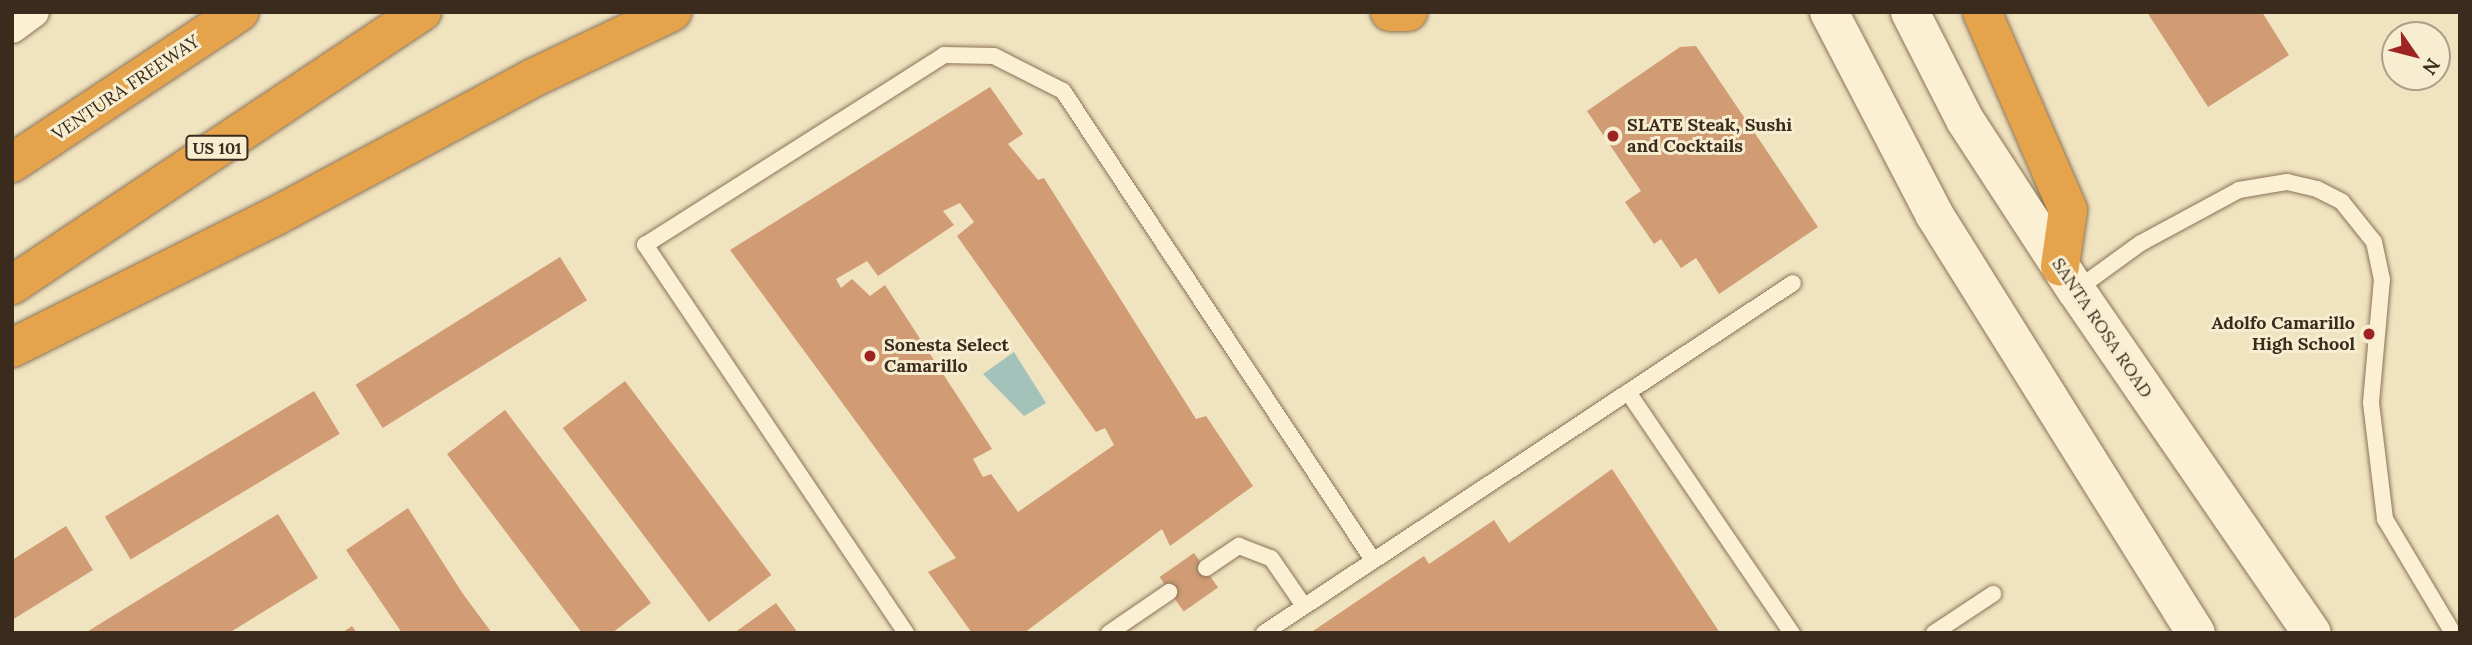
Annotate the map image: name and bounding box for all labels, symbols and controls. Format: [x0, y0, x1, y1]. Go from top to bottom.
north arrow [2381, 21, 2451, 91]
street label: VENTURA FREEWAY [48, 31, 204, 145]
text: N [2418, 54, 2446, 80]
place label: SLATE Steak, Sushi and Cocktails [1627, 115, 1792, 158]
marker: SLATE Steak, Sushi and Cocktails [1605, 128, 1621, 144]
road number: US 101 [184, 136, 250, 160]
street label: SANTA ROSA ROAD [2047, 254, 2157, 402]
place label: Adolfo Camarillo High School [2212, 313, 2355, 356]
marker: Adolfo Camarillo High School [2361, 326, 2377, 342]
place label: Sonesta Select Camarillo [884, 335, 1009, 378]
marker: Sonesta Select Camarillo [862, 348, 878, 364]

